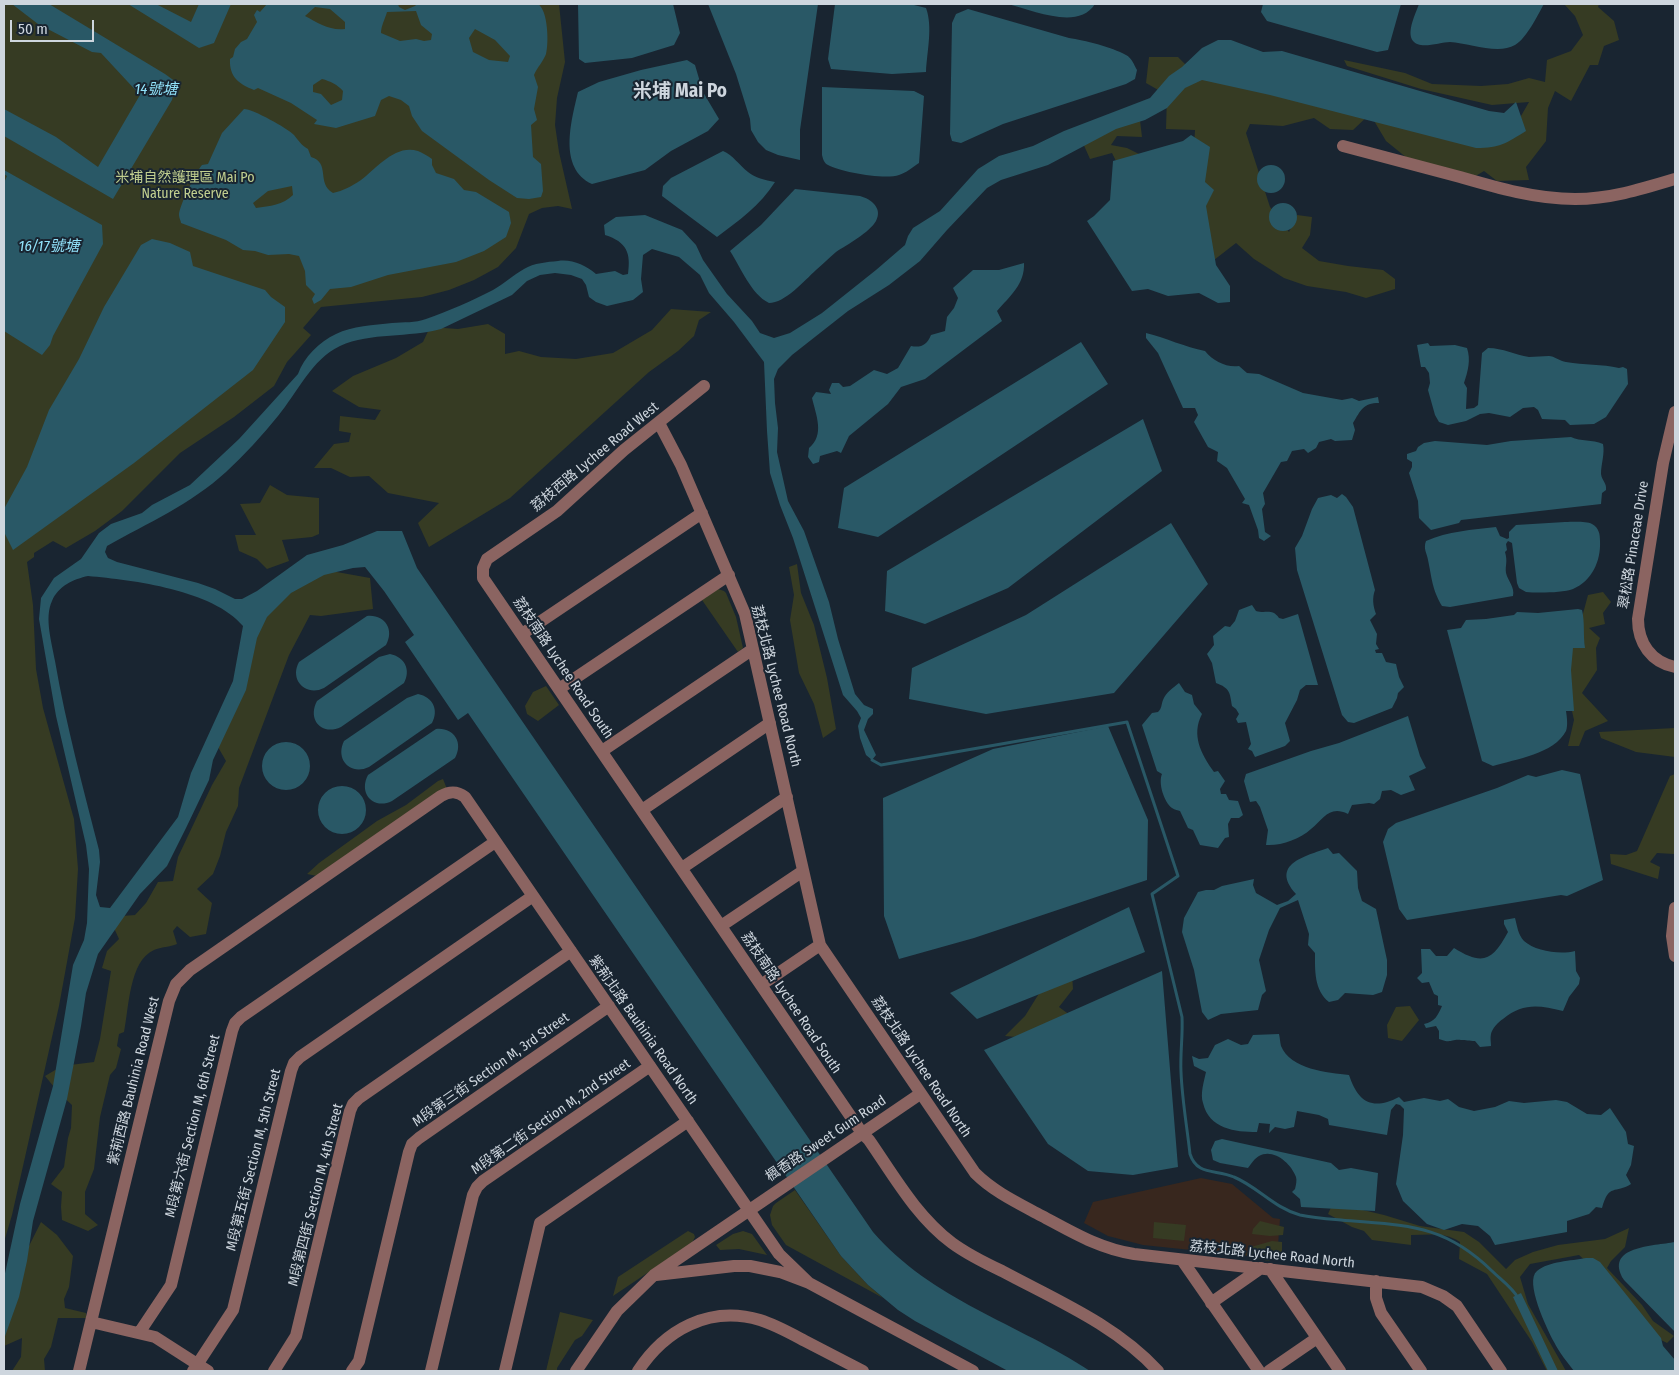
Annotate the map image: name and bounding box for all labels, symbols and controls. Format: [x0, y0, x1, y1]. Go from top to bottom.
scale bar [12, 10, 96, 42]
text: 50 m [18, 20, 48, 38]
water label: 14號塘 [134, 81, 178, 99]
district label: 米埔 Mai Po [633, 81, 727, 103]
park label: 米埔自然護理區 Mai Po Nature Reserve [115, 170, 255, 202]
water label: 16/17號塘 [19, 238, 79, 256]
street label: 荔枝西路 Lychee Road West [528, 399, 662, 515]
street label: 翠松路 Pinaceae Drive [1616, 480, 1652, 610]
street label: 荔枝南路 Lychee Road South [509, 594, 617, 742]
street label: 荔枝北路 Lychee Road North [748, 603, 804, 769]
street label: 荔枝南路 Lychee Road South [737, 929, 845, 1077]
street label: 紫荊北路 Bauhinia Road North [585, 952, 701, 1108]
street label: 荔枝北路 Lychee Road North [868, 993, 974, 1141]
street label: 紫荊西路 Bauhinia Road West [105, 995, 163, 1167]
street label: M段第三街 Section M, 3rd Street [409, 1009, 573, 1131]
street label: M段第六街 Section M, 6th Street [162, 1033, 224, 1219]
street label: M段第二街 Section M, 2nd Street [468, 1056, 634, 1178]
street label: M段第五街 Section M, 5th Street [223, 1067, 285, 1253]
street label: 楓香路 Sweet Gum Road [763, 1092, 889, 1186]
street label: M段第四街 Section M, 4th Street [285, 1102, 347, 1288]
street label: 荔枝北路 Lychee Road North [1188, 1238, 1356, 1272]

